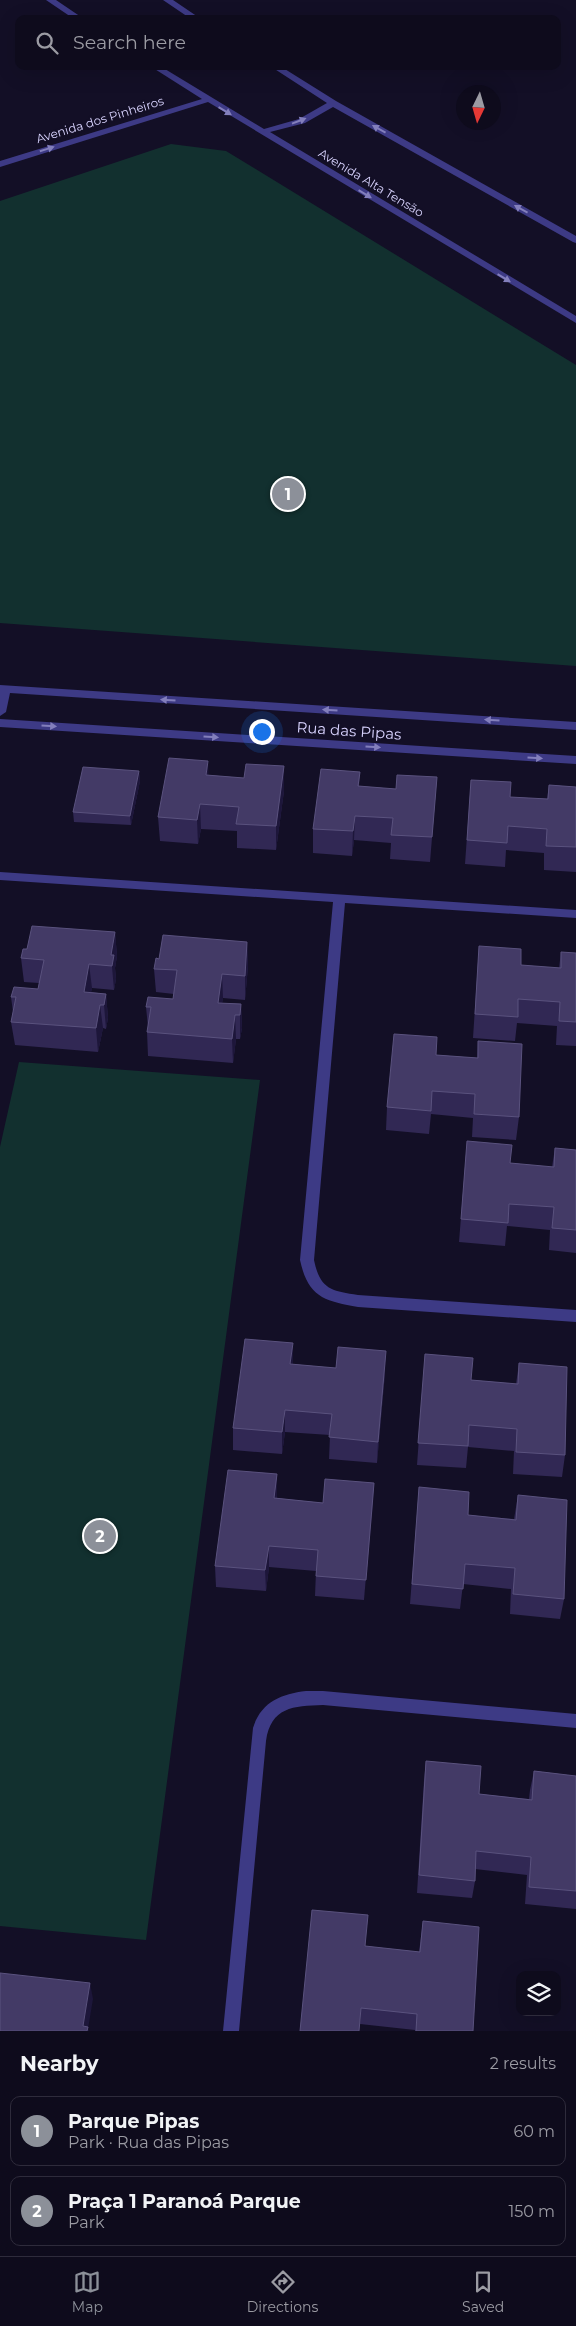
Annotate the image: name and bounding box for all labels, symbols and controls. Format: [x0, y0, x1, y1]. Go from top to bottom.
search box [15, 15, 561, 70]
icon: search [33, 29, 61, 57]
text: Search here [73, 31, 186, 54]
north arrow [456, 85, 501, 130]
street label: Avenida dos Pinheiros [34, 93, 166, 146]
one-way arrow [219, 106, 232, 115]
one-way arrow [292, 117, 307, 125]
one-way arrow [372, 125, 387, 133]
one-way arrow [39, 145, 54, 153]
street label: Avenida Alta Tensão [316, 145, 427, 220]
one-way arrow [358, 190, 371, 199]
one-way arrow [514, 204, 527, 213]
one-way arrow [498, 273, 511, 282]
pin: 1 [272, 475, 304, 513]
one-way arrow [160, 695, 176, 703]
one-way arrow [322, 706, 338, 714]
one-way arrow [484, 716, 500, 724]
street label: Rua das Pipas [296, 717, 402, 744]
your location [249, 719, 275, 745]
one-way arrow [41, 722, 57, 730]
one-way arrow [203, 733, 219, 741]
one-way arrow [365, 744, 381, 752]
one-way arrow [527, 754, 543, 762]
pin: 2 [84, 1517, 116, 1555]
map controls [516, 1971, 561, 2016]
button: layers [516, 1971, 561, 2016]
text: Nearby [20, 2051, 99, 2076]
text: 2 results [490, 2054, 556, 2073]
text: Parque Pipas [68, 2110, 199, 2133]
text: 1 [34, 2122, 40, 2141]
text: 60 m [513, 2122, 555, 2141]
text: Park · Rua das Pipas [68, 2133, 229, 2152]
text: Praça 1 Paranoá Parque [68, 2190, 301, 2213]
text: 2 [32, 2202, 42, 2221]
text: 150 m [508, 2202, 555, 2221]
text: Park [68, 2213, 105, 2232]
tab: Map [72, 2268, 103, 2316]
tab: Directions [247, 2268, 318, 2316]
tab: Saved [462, 2268, 504, 2316]

